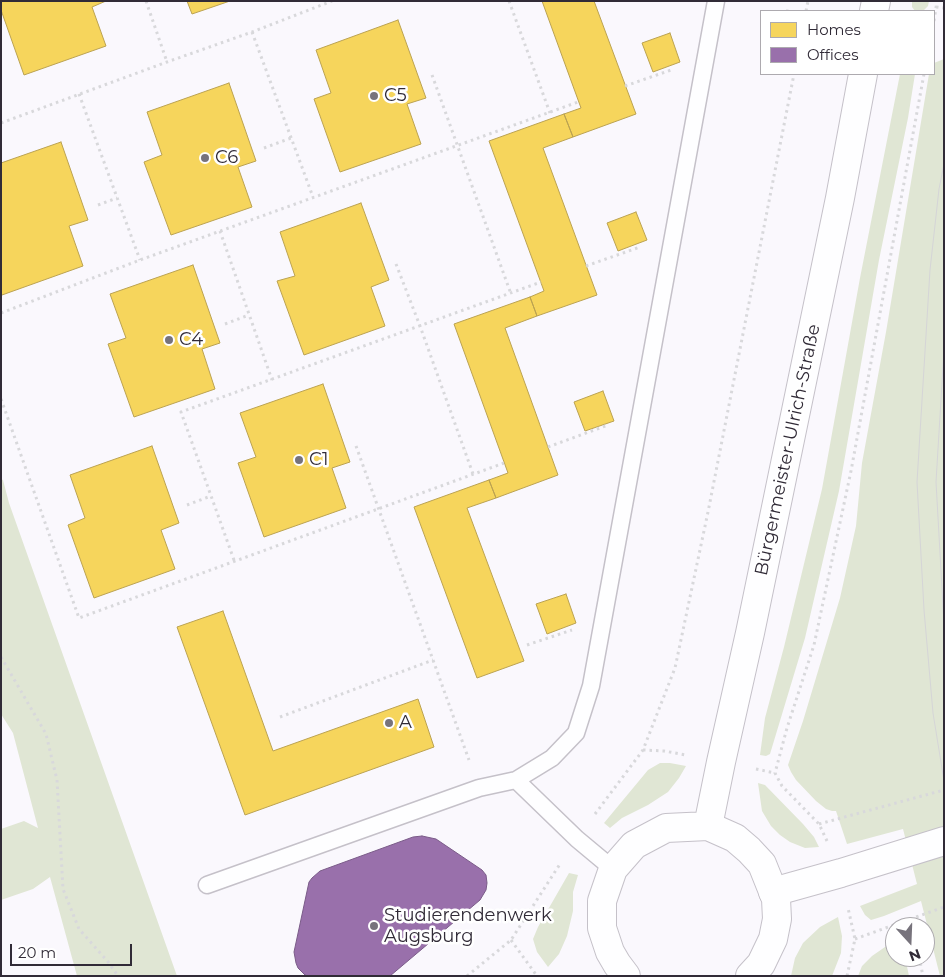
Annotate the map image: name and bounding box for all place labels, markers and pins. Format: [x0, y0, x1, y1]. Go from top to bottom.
place label: C5 [384, 85, 407, 107]
marker: C5 [368, 90, 380, 102]
place label: C6 [215, 147, 238, 169]
marker: C6 [199, 152, 211, 164]
place label: C4 [179, 329, 203, 351]
marker: C4 [163, 334, 175, 346]
place label: C1 [309, 449, 328, 471]
marker: C1 [293, 454, 305, 466]
place label: A [399, 712, 412, 734]
marker: A [383, 717, 395, 729]
place label: Studierendenwerk Augsburg [384, 905, 552, 948]
marker: Studierendenwerk Augsburg [368, 920, 380, 932]

